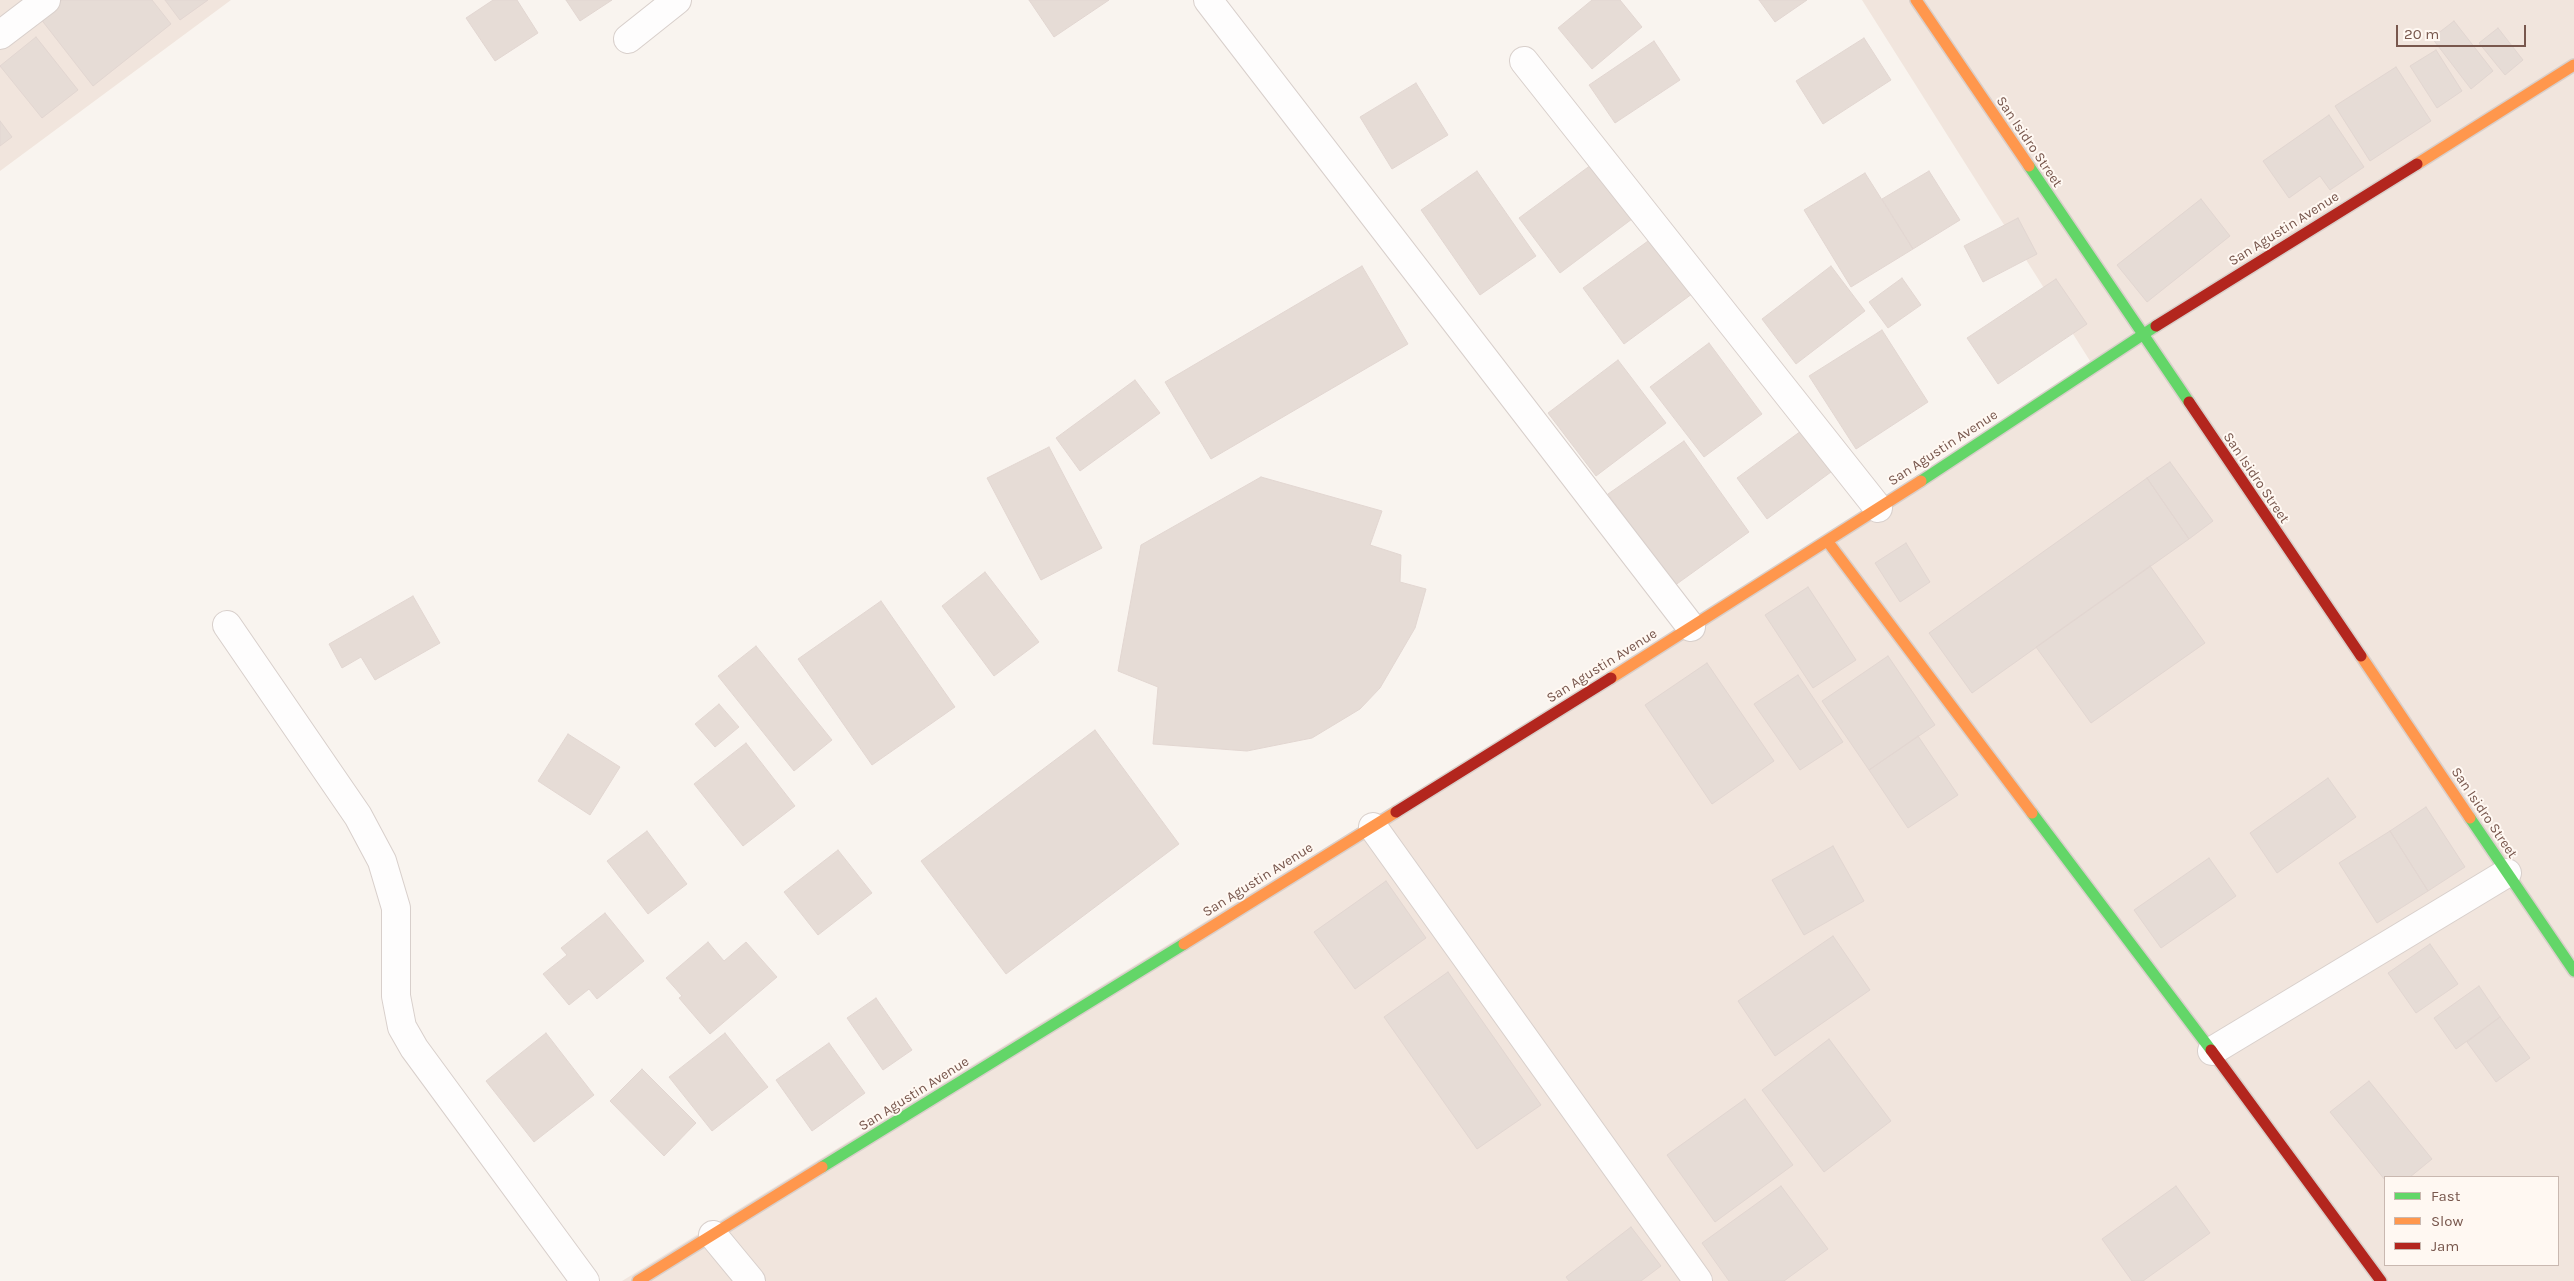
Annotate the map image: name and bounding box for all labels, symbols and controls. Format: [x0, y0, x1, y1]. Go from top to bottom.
scale bar [2399, 15, 2529, 47]
text: 20 m [2404, 25, 2439, 43]
street label: San Isidro Street [1992, 93, 2066, 191]
street label: San Agustin Avenue [2226, 188, 2342, 270]
street label: San Agustin Avenue [1885, 406, 2001, 490]
street label: San Isidro Street [2219, 429, 2293, 527]
street label: San Agustin Avenue [1544, 625, 1660, 707]
street label: San Isidro Street [2447, 764, 2521, 862]
street label: San Agustin Avenue [1200, 839, 1316, 921]
street label: San Agustin Avenue [856, 1053, 972, 1135]
legend [2384, 1176, 2559, 1266]
text: Fast [2431, 1187, 2460, 1205]
text: Slow [2431, 1212, 2463, 1230]
text: Jam [2431, 1237, 2459, 1255]

